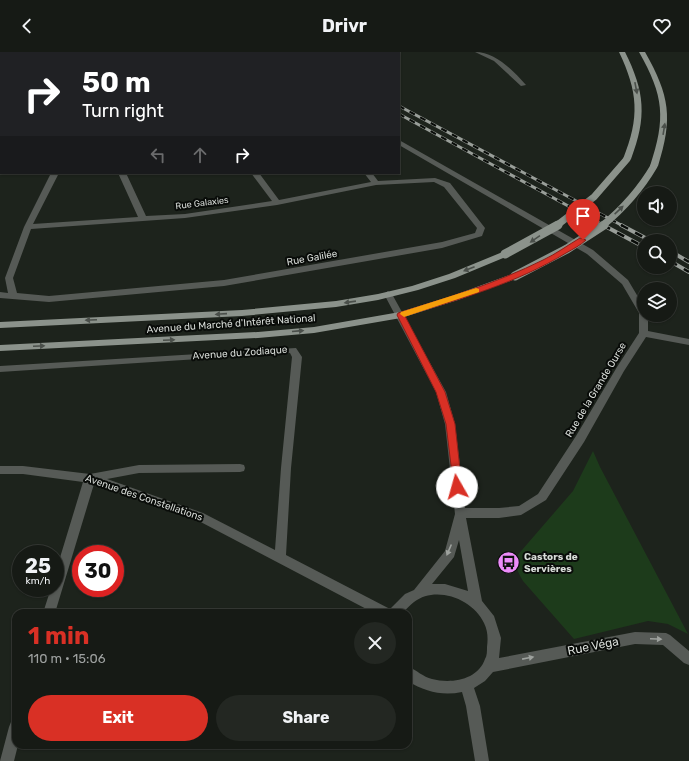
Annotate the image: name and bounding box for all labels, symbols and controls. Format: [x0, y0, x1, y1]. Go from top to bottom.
icon: back [16, 15, 38, 37]
text: Drivr [322, 15, 367, 37]
icon: heart [651, 15, 673, 37]
text: 50 m [82, 66, 151, 99]
icon: right [16, 68, 68, 120]
one-way arrow [634, 82, 640, 94]
text: Turn right [82, 100, 164, 122]
one-way arrow [661, 123, 667, 135]
icon: left [147, 144, 169, 166]
icon: ahead [189, 144, 211, 166]
icon: right [231, 144, 253, 166]
map controls [637, 186, 677, 322]
button: sound [637, 186, 677, 226]
street label: Rue Galaxies [175, 195, 230, 211]
pin [566, 199, 600, 240]
icon: arrive [572, 205, 594, 227]
one-way arrow [614, 206, 624, 215]
button: search [637, 234, 677, 274]
one-way arrow [530, 235, 540, 243]
street label: Rue Galilée [286, 248, 339, 268]
one-way arrow [463, 267, 475, 273]
button: layers [637, 282, 677, 322]
one-way arrow [344, 299, 356, 305]
one-way arrow [215, 310, 227, 317]
street label: Avenue du Marché d'Intérêt National [146, 312, 316, 336]
one-way arrow [85, 317, 97, 324]
one-way arrow [292, 328, 305, 334]
one-way arrow [163, 336, 175, 343]
street label: Rue de la Grande Ourse [563, 340, 629, 440]
one-way arrow [33, 343, 45, 350]
street label: Avenue du Zodiaque [192, 344, 288, 362]
position arrow [436, 466, 478, 508]
street label: Avenue des Constellations [84, 472, 204, 524]
speed limit sign: 30 [72, 545, 124, 597]
one-way arrow [446, 545, 452, 557]
bus stop icon: Castors de Servières [496, 550, 522, 576]
place label: Castors de Servières [524, 551, 578, 575]
text: 25 [25, 554, 51, 578]
text: km/h [26, 575, 50, 587]
text: 1 min [28, 622, 89, 650]
button: close [354, 622, 396, 664]
street label: Rue Véga [566, 634, 620, 658]
one-way arrow [650, 635, 662, 642]
text: 110 m · 15:06 [28, 651, 106, 666]
one-way arrow [522, 655, 534, 661]
button: Exit [28, 695, 208, 741]
button: Share [216, 695, 396, 741]

